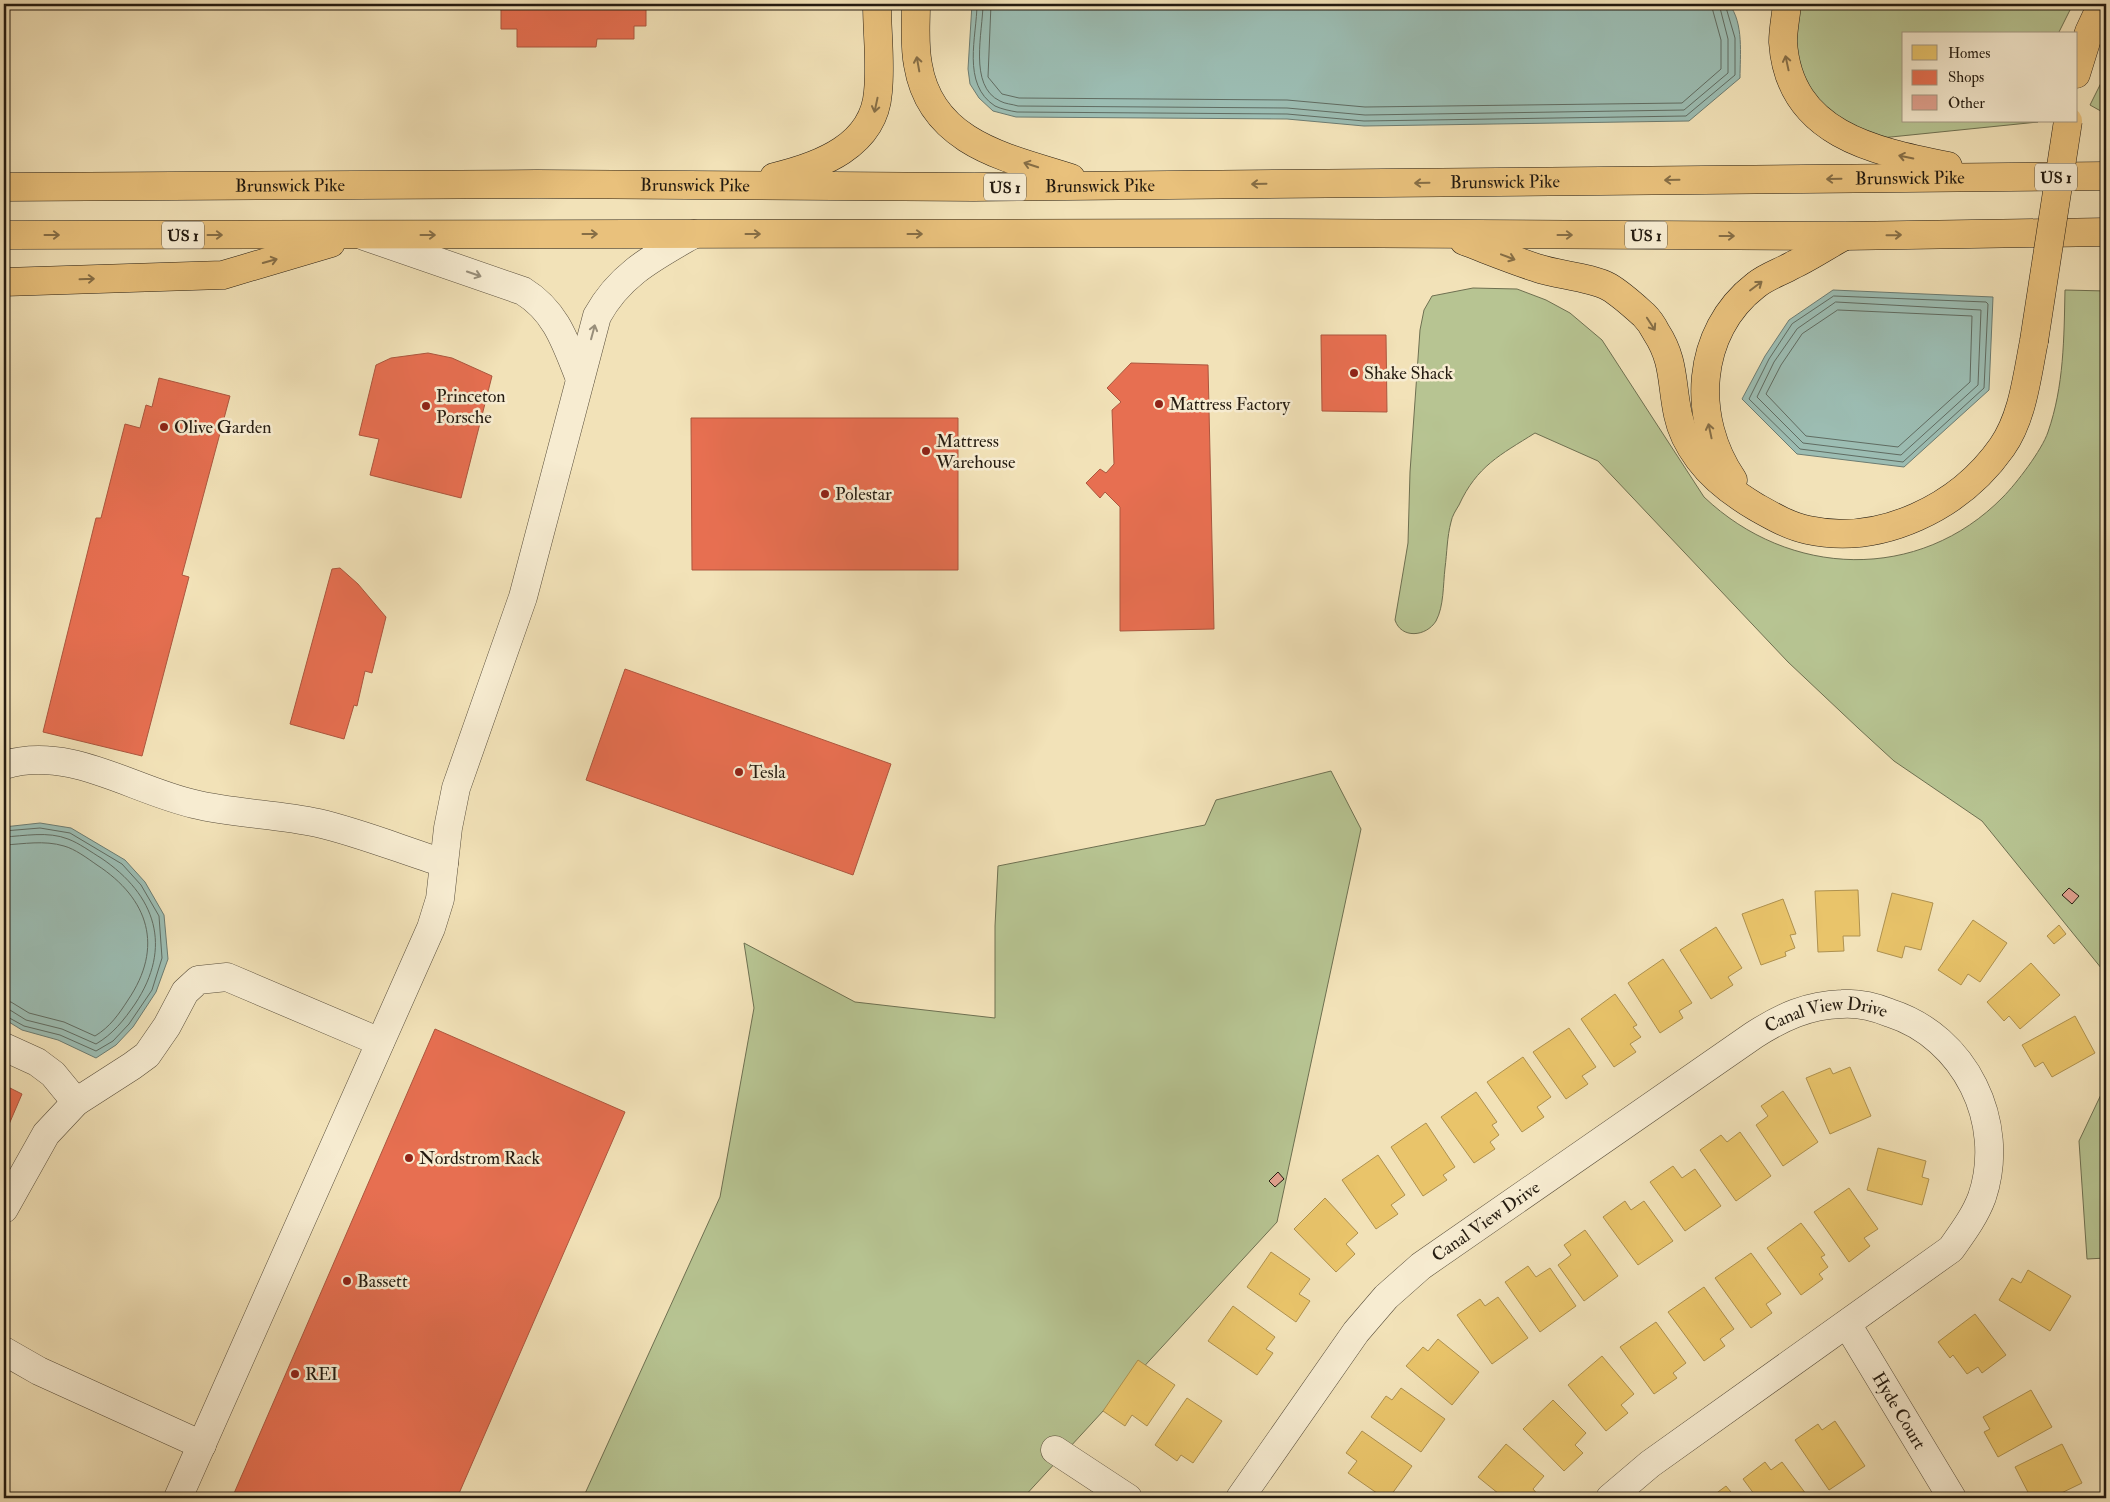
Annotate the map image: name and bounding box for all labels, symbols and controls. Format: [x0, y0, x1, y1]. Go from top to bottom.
legend [1902, 32, 2078, 122]
text: Homes [1948, 44, 1990, 63]
one-way arrow [1782, 55, 1791, 71]
one-way arrow [912, 56, 922, 72]
text: Shops [1948, 68, 1984, 88]
text: Other [1948, 94, 1985, 113]
one-way arrow [871, 96, 880, 112]
one-way arrow [1899, 152, 1915, 162]
one-way arrow [1023, 160, 1039, 170]
road number: US 1 [2035, 163, 2077, 190]
street label: Brunswick Pike [1855, 166, 1965, 190]
street label: Brunswick Pike [1450, 170, 1560, 194]
road number: US 1 [984, 173, 1026, 200]
street label: Brunswick Pike [235, 174, 345, 198]
street label: Brunswick Pike [640, 174, 750, 197]
street label: Brunswick Pike [1045, 174, 1155, 198]
one-way arrow [1827, 174, 1843, 184]
one-way arrow [1664, 175, 1680, 185]
one-way arrow [1414, 178, 1430, 188]
one-way arrow [1252, 179, 1268, 189]
road number: US 1 [162, 222, 204, 248]
road number: US 1 [1625, 222, 1667, 248]
one-way arrow [582, 229, 598, 239]
one-way arrow [744, 229, 760, 239]
one-way arrow [906, 229, 923, 239]
one-way arrow [44, 230, 60, 240]
one-way arrow [206, 230, 223, 240]
one-way arrow [419, 230, 435, 240]
one-way arrow [1556, 230, 1572, 240]
one-way arrow [1886, 230, 1902, 240]
one-way arrow [1718, 231, 1735, 241]
one-way arrow [1500, 253, 1515, 262]
one-way arrow [261, 256, 277, 266]
one-way arrow [465, 269, 481, 279]
one-way arrow [79, 274, 95, 284]
one-way arrow [1749, 280, 1762, 291]
one-way arrow [1647, 317, 1657, 331]
one-way arrow [588, 324, 598, 340]
place label: Shake Shack [1364, 362, 1454, 385]
marker: Shake Shack [1348, 367, 1360, 379]
place label: Princeton Porsche [436, 385, 506, 429]
place label: Mattress Factory [1169, 393, 1291, 416]
marker: Mattress Factory [1153, 398, 1165, 410]
marker: Princeton Porsche [420, 400, 432, 412]
place label: Olive Garden [174, 416, 272, 439]
marker: Olive Garden [158, 421, 170, 433]
one-way arrow [1705, 424, 1714, 440]
place label: Mattress Warehouse [935, 430, 1016, 474]
marker: Mattress Warehouse [920, 445, 932, 457]
place label: Polestar [835, 483, 892, 506]
marker: Polestar [819, 488, 831, 500]
place label: Tesla [749, 761, 786, 784]
marker: Tesla [733, 766, 745, 778]
street label: Canal View Drive [1761, 993, 1891, 1038]
place label: Nordstrom Rack [419, 1147, 540, 1170]
marker: Nordstrom Rack [403, 1152, 415, 1164]
street label: Canal View Drive [1427, 1176, 1545, 1267]
place label: Bassett [357, 1270, 408, 1293]
marker: Bassett [341, 1275, 353, 1287]
place label: REI [305, 1363, 338, 1386]
marker: REI [289, 1368, 301, 1380]
street label: Hyde Court [1867, 1368, 1931, 1454]

